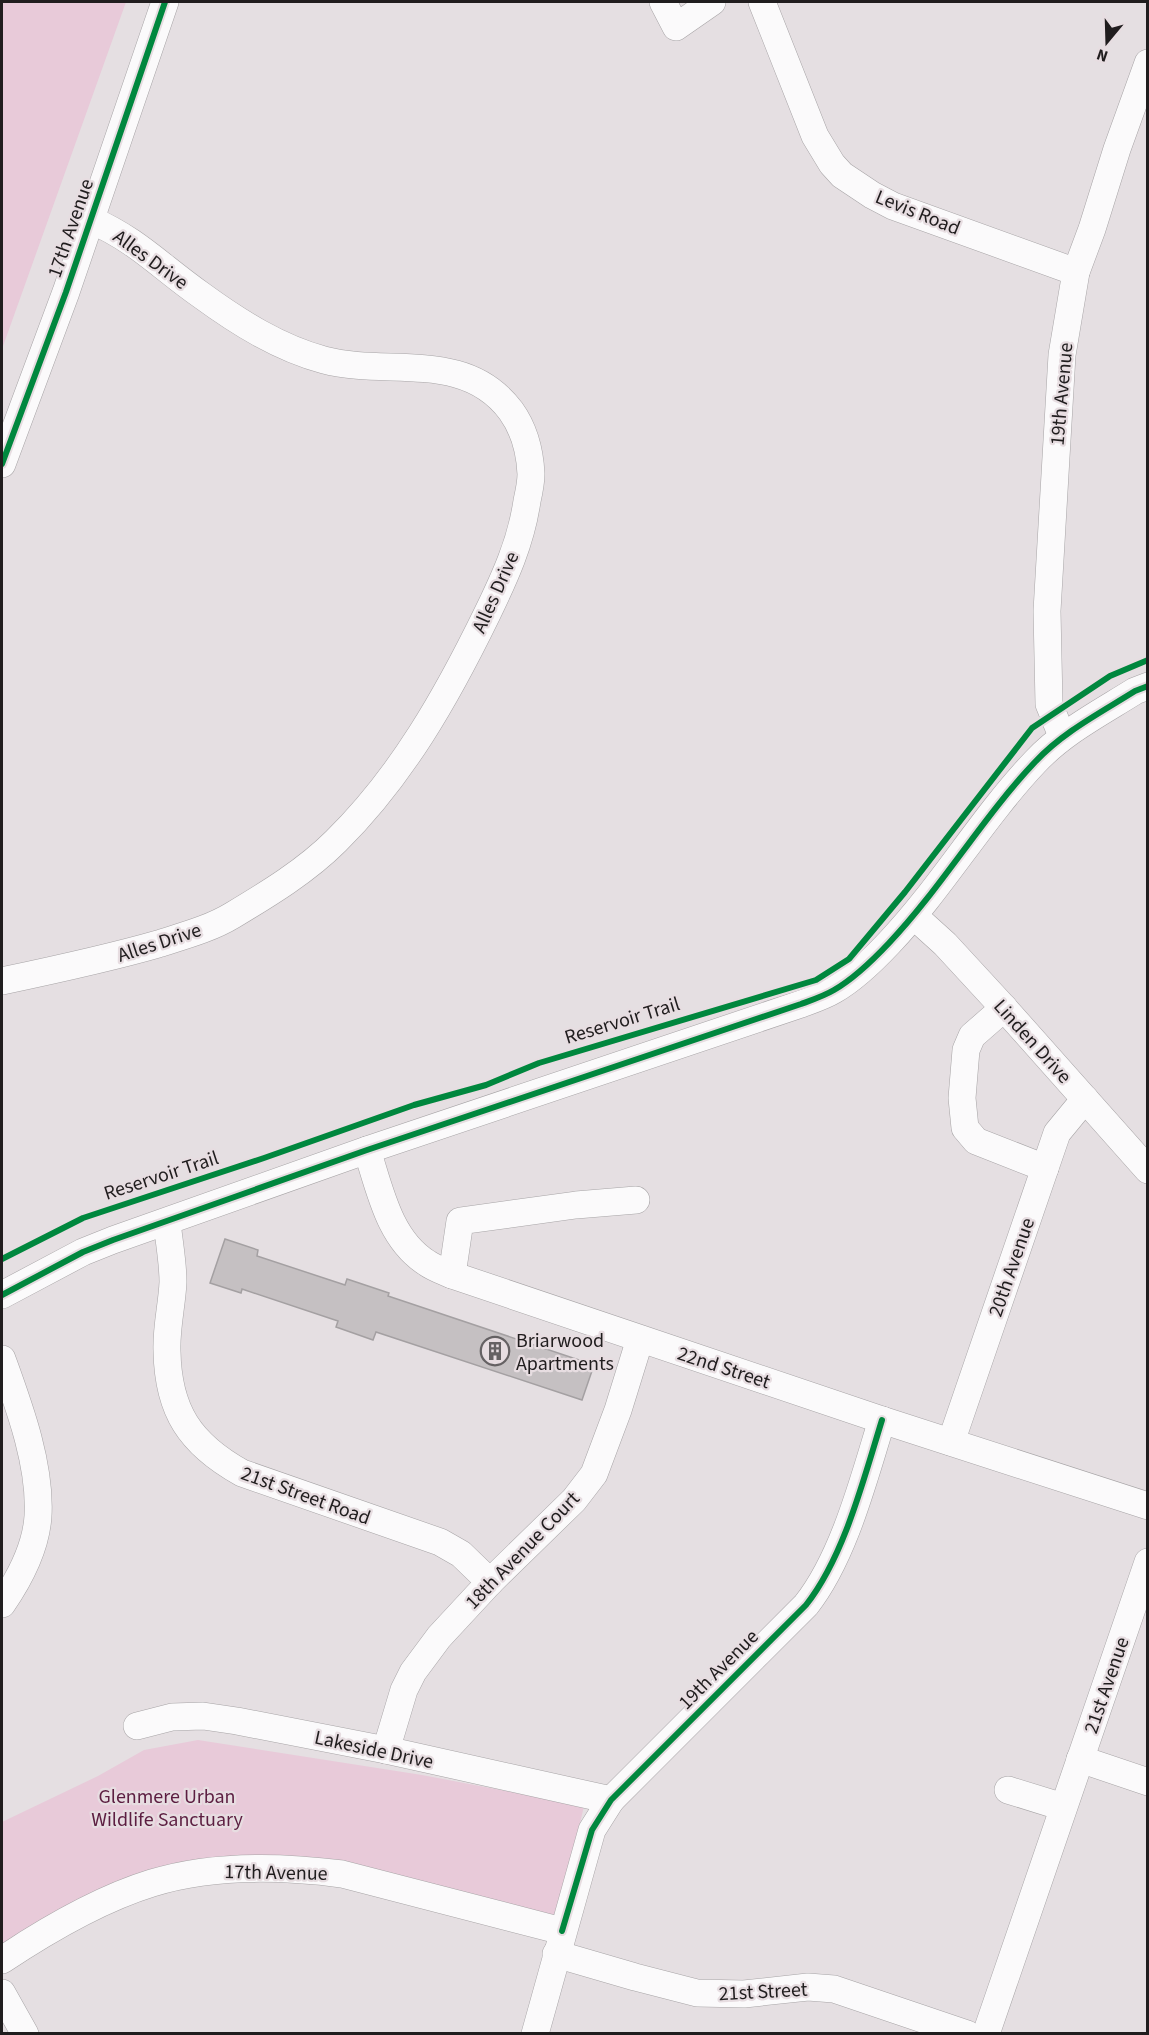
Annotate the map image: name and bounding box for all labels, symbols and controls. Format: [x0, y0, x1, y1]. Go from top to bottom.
north arrow [1077, 12, 1137, 72]
text: N [1094, 43, 1111, 67]
street label: 17th Avenue [41, 175, 101, 282]
street label: Levis Road [871, 183, 964, 243]
street label: Alles Drive [107, 223, 194, 297]
street label: 19th Avenue [1044, 341, 1080, 447]
street label: Alles Drive [465, 547, 526, 638]
street label: Alles Drive [114, 916, 205, 970]
street label: Reservoir Trail [561, 990, 683, 1052]
street label: Linden Drive [987, 993, 1078, 1090]
street label: Reservoir Trail [100, 1144, 222, 1208]
street label: 20th Avenue [982, 1214, 1042, 1321]
place label: Briarwood Apartments [516, 1327, 614, 1378]
building icon: Briarwood Apartments [479, 1335, 511, 1367]
street label: 22nd Street [674, 1340, 774, 1396]
street label: 21st Street Road [237, 1460, 374, 1532]
street label: 18th Avenue Court [459, 1485, 586, 1616]
street label: 19th Avenue [672, 1623, 765, 1716]
street label: 21st Avenue [1077, 1633, 1137, 1737]
street label: Lakeside Drive [312, 1724, 436, 1776]
park label: Glenmere Urban Wildlife Sanctuary [91, 1783, 243, 1834]
street label: 17th Avenue [224, 1858, 328, 1888]
street label: 21st Street [718, 1976, 808, 2008]

